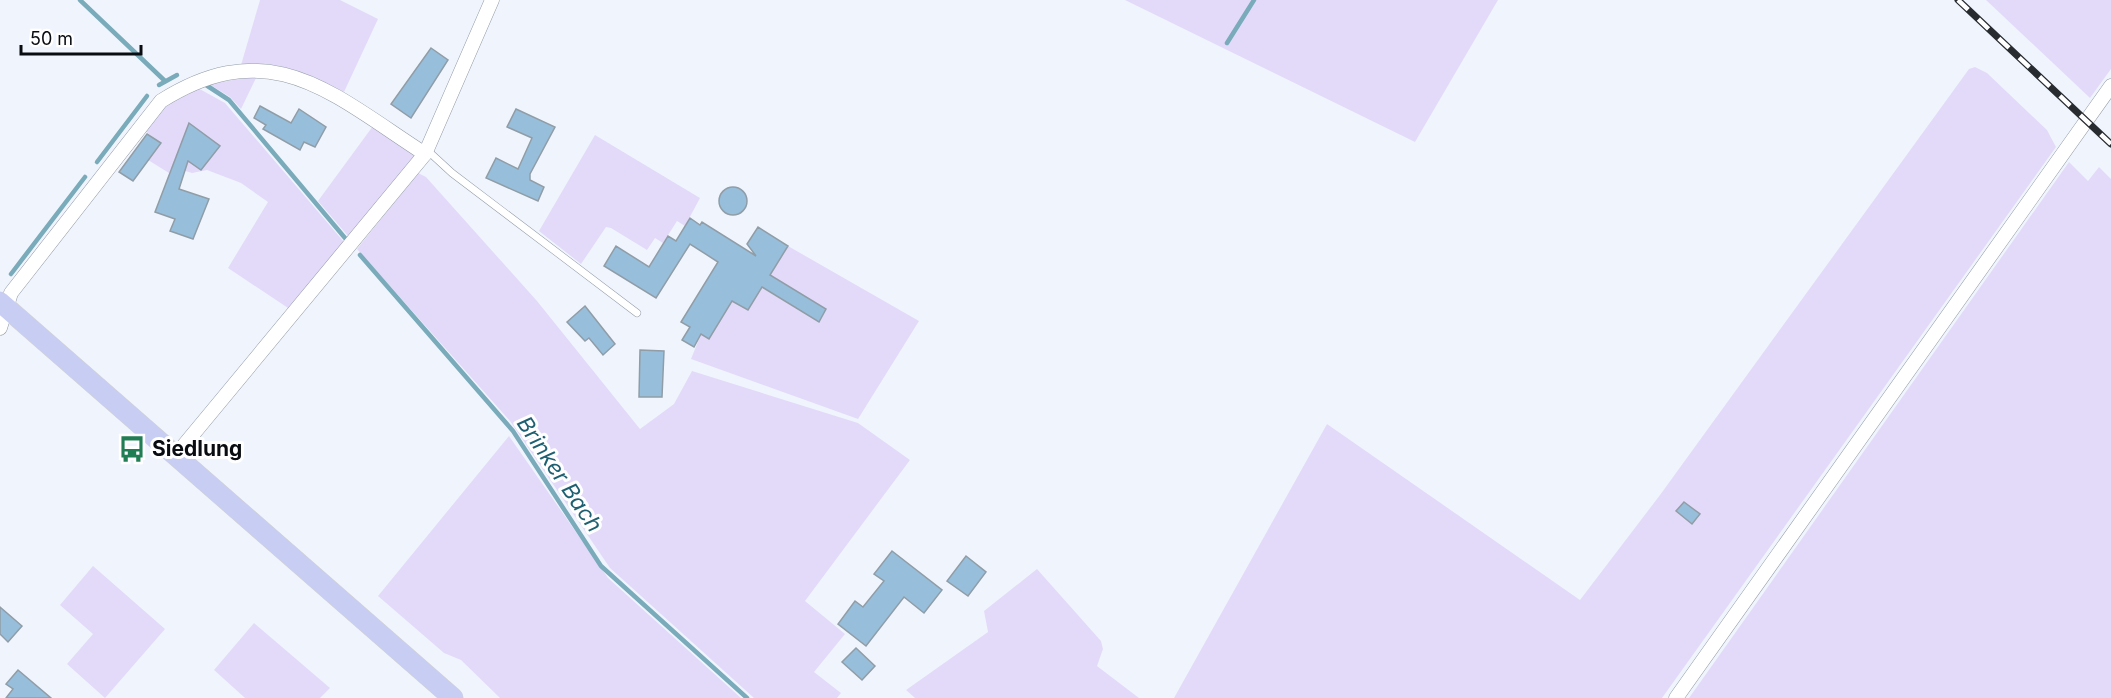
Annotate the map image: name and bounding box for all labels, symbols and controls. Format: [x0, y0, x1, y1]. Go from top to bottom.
scale bar [21, 18, 141, 56]
text: 50 m [30, 28, 73, 49]
water label: Brinker Bach [512, 411, 608, 537]
bus stop icon: Siedlung [117, 434, 147, 464]
place label: Siedlung [152, 436, 242, 461]

